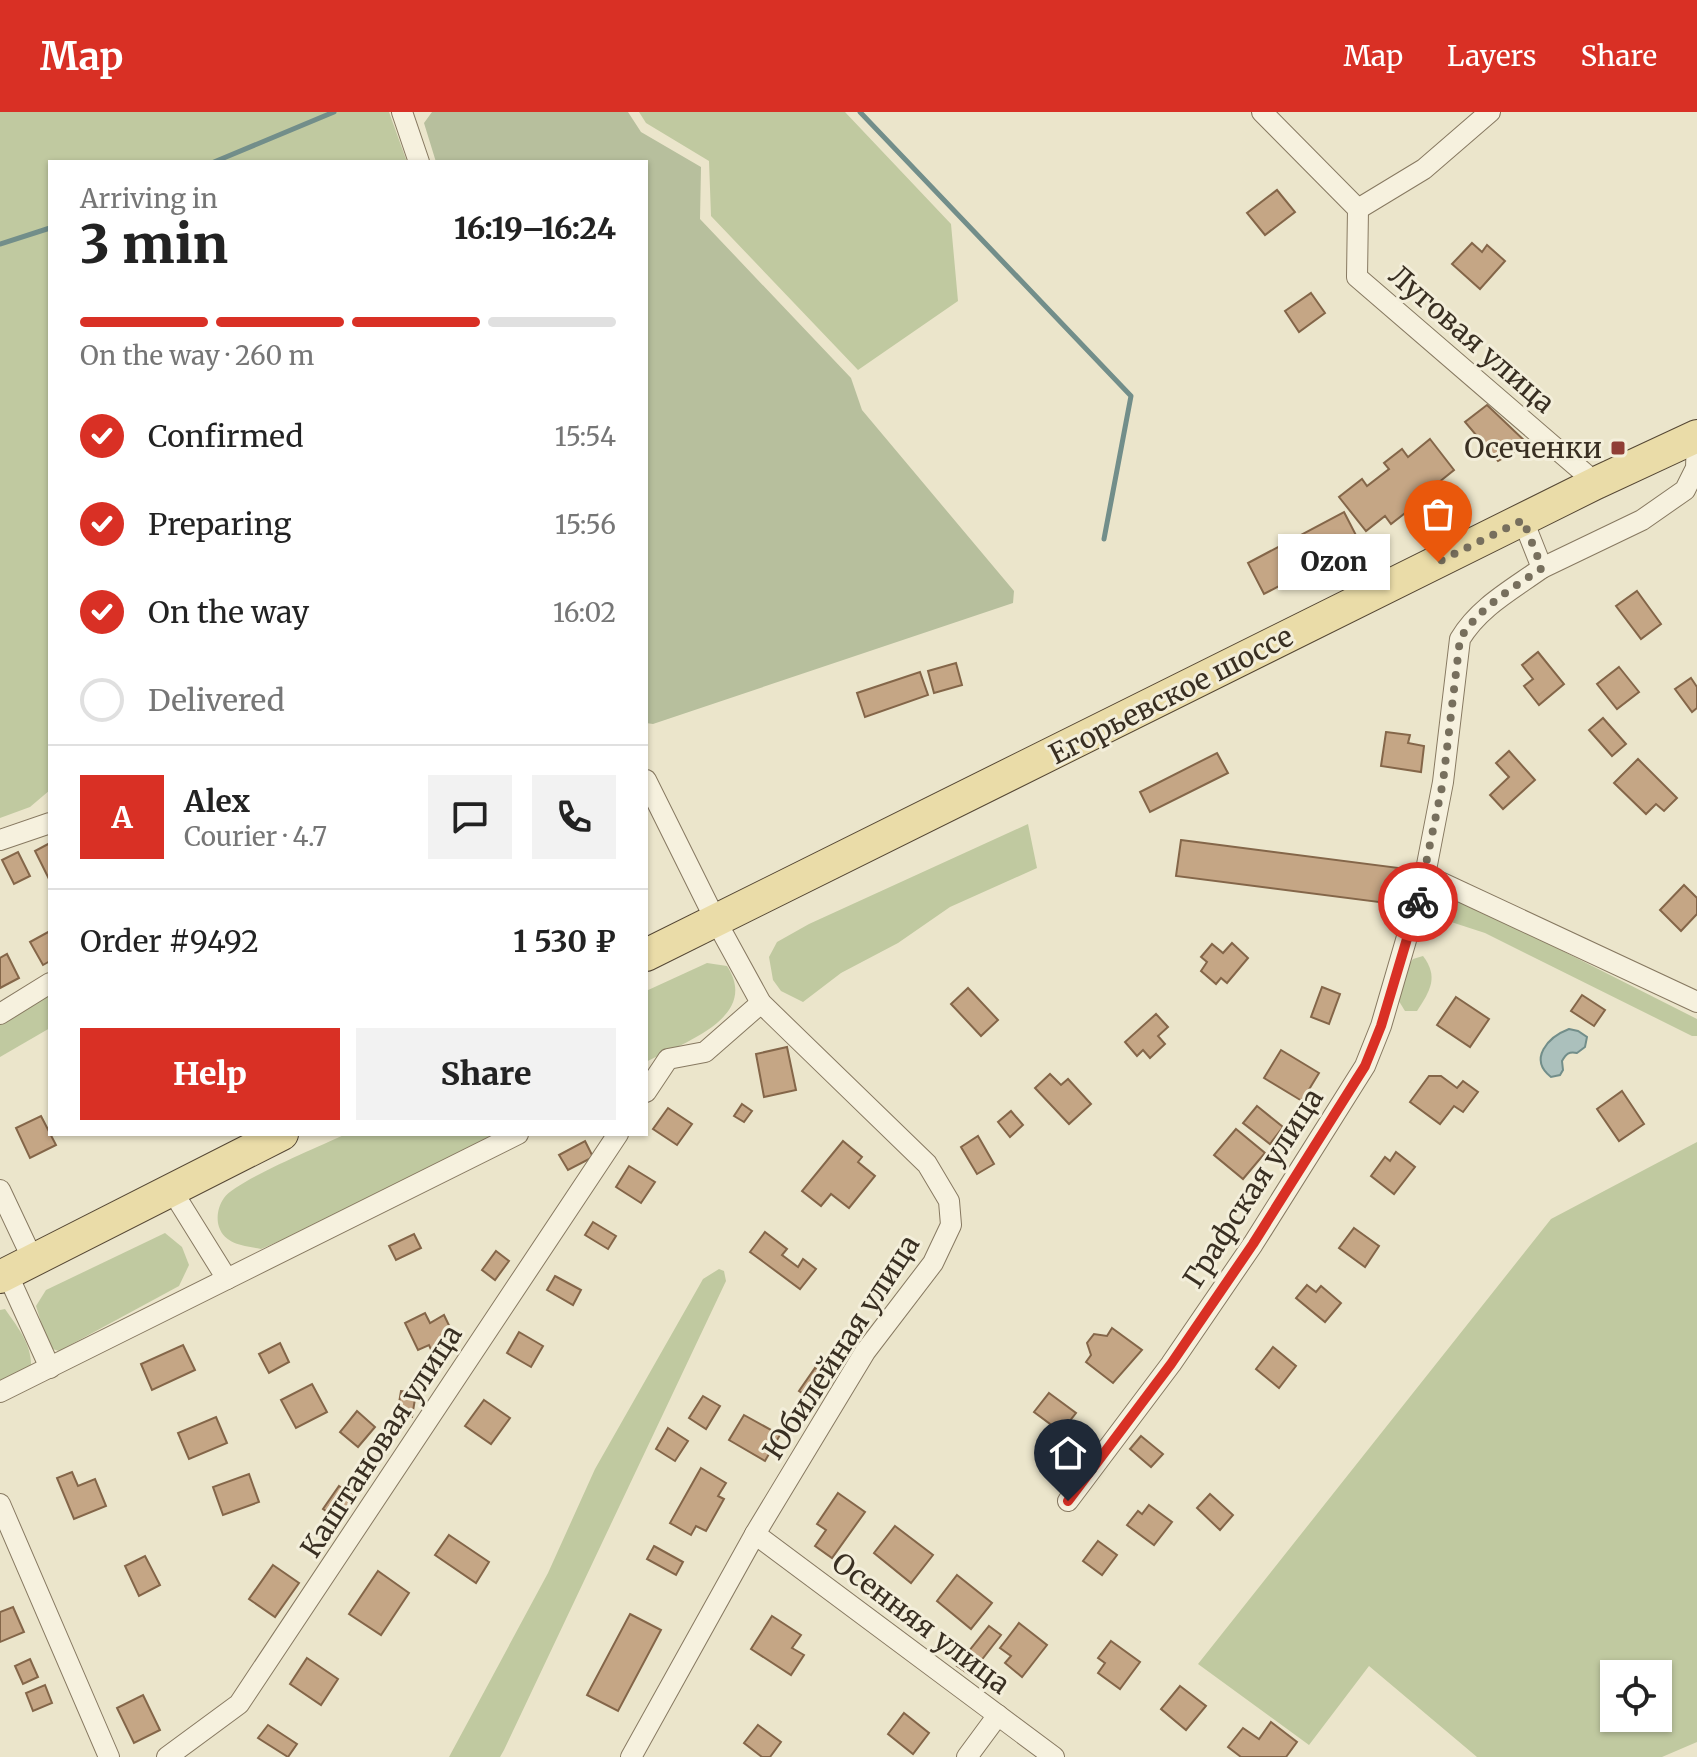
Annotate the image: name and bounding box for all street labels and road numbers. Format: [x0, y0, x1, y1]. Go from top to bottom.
street label: Луговая улица [1382, 257, 1562, 421]
street label: Егорьевское шоссе [1043, 618, 1299, 772]
street label: Графская улица [1175, 1081, 1331, 1295]
street label: Юбилейная улица [755, 1228, 927, 1466]
street label: Каштановая улица [292, 1318, 470, 1564]
street label: Осенняя улица [825, 1544, 1017, 1702]

